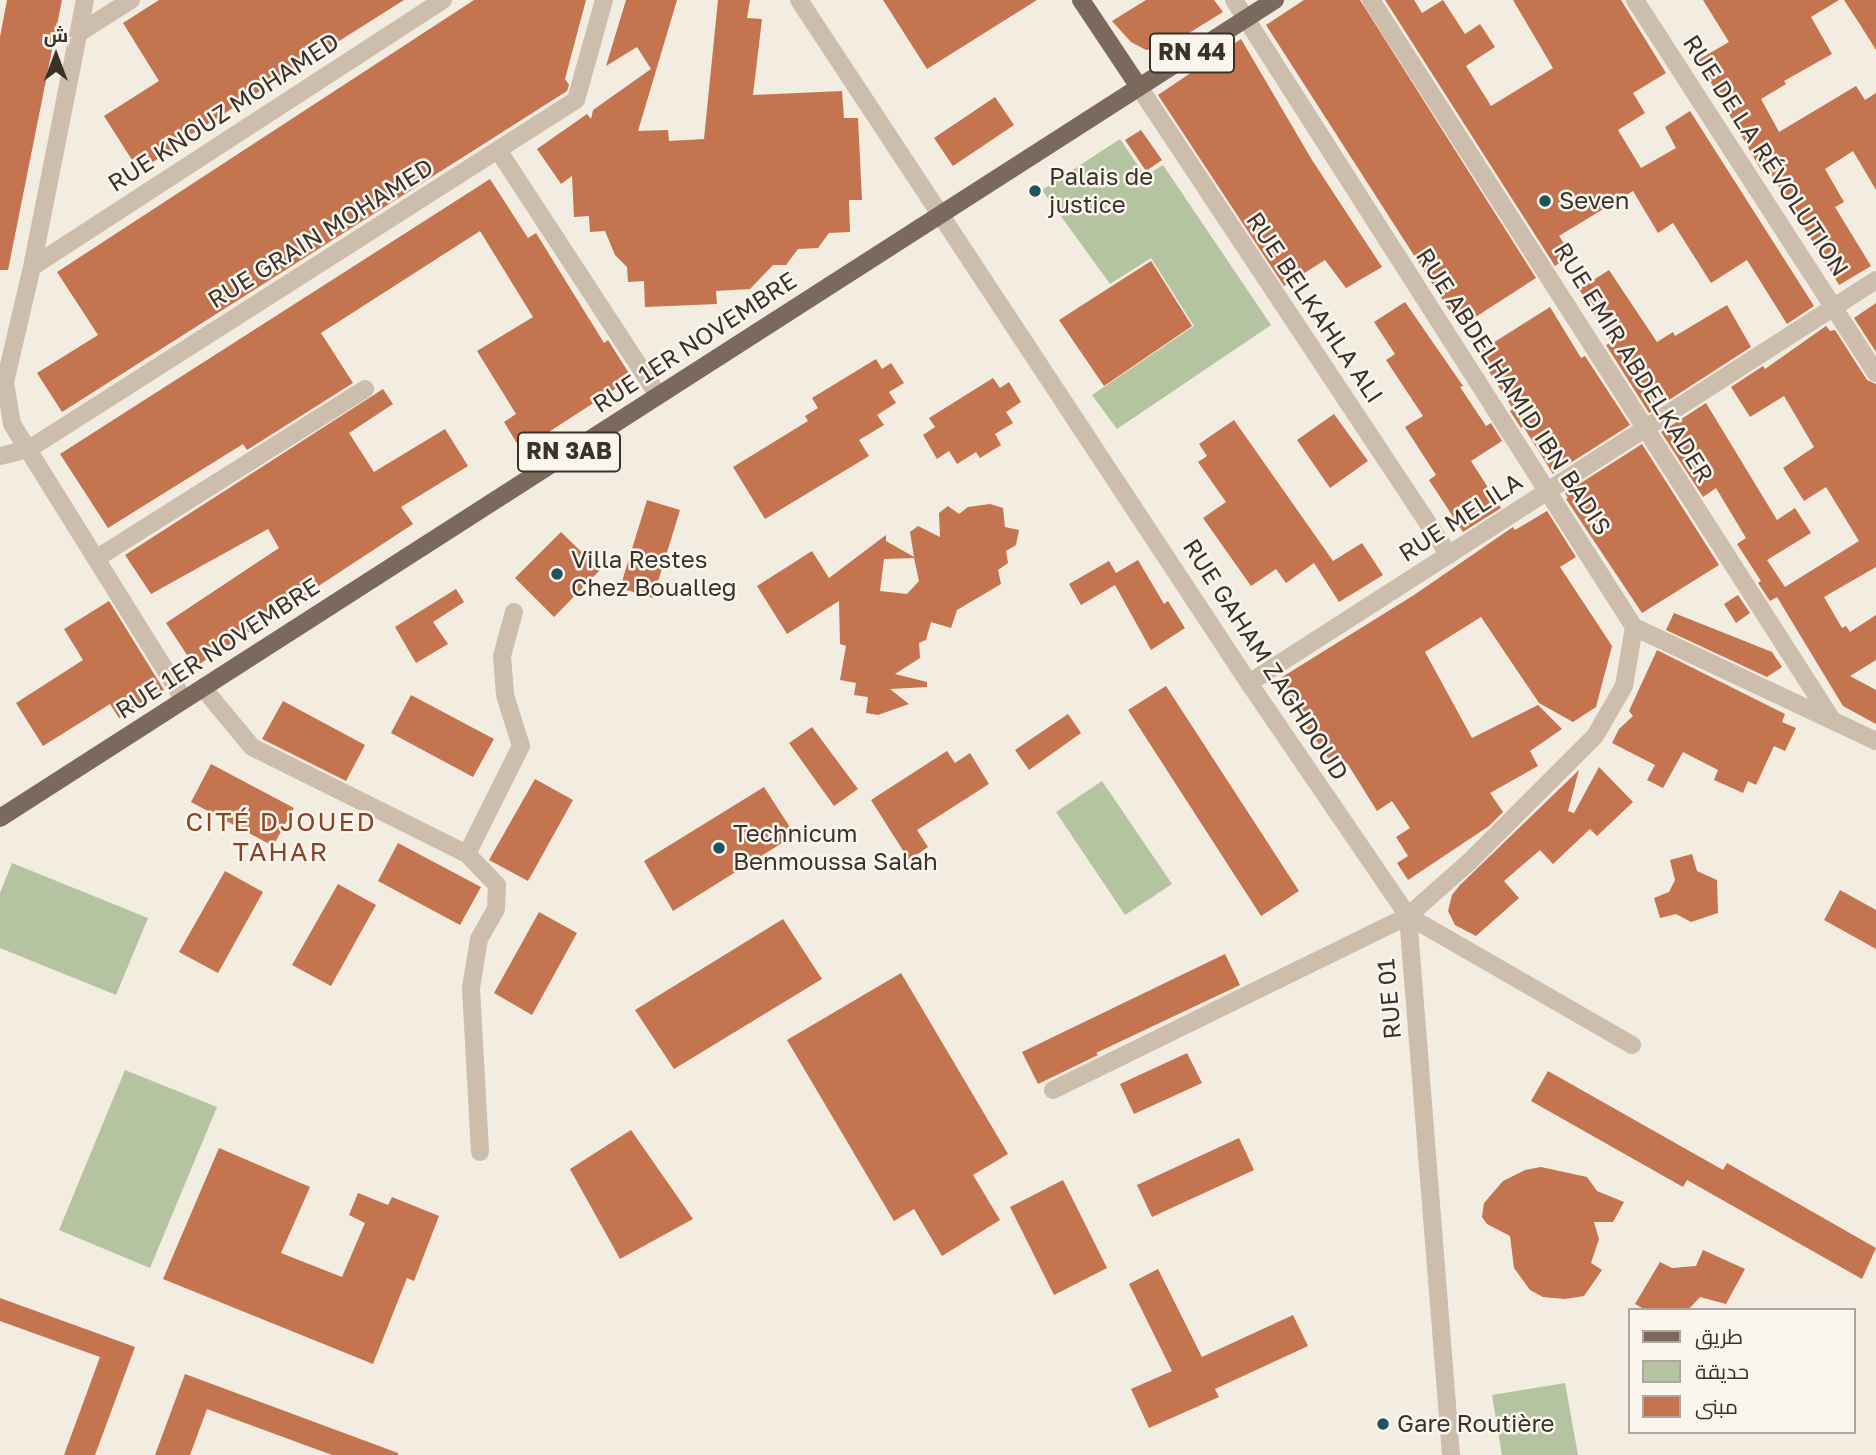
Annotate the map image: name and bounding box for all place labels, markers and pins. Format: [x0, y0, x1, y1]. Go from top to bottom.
place label: Palais de justice [1049, 163, 1153, 219]
marker: Palais de justice [1027, 183, 1043, 199]
place label: Seven [1559, 187, 1629, 215]
marker: Seven [1537, 193, 1553, 209]
place label: Villa Restes Chez Boualleg [571, 546, 737, 602]
marker: Villa Restes Chez Boualleg [549, 566, 565, 582]
place label: Technicum Benmoussa Salah [733, 820, 938, 876]
marker: Technicum Benmoussa Salah [711, 840, 727, 856]
place label: Gare Routière [1397, 1410, 1555, 1438]
marker: Gare Routière [1375, 1416, 1391, 1432]

